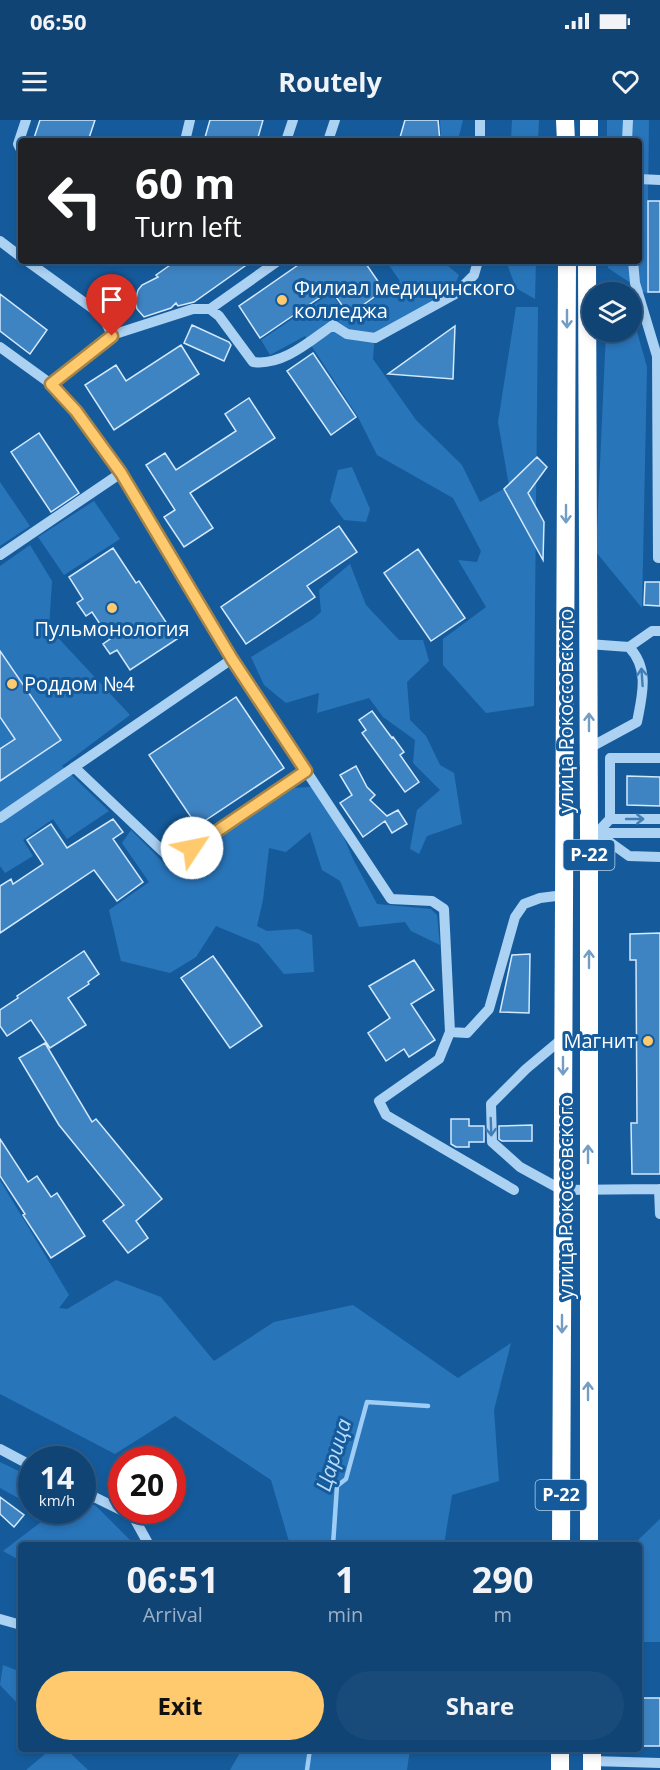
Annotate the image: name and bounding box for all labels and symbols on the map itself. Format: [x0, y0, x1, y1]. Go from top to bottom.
pin [86, 274, 137, 336]
place label: Филиал медицинского колледжа [294, 274, 515, 324]
marker: Филиал медицинского колледжа [275, 293, 289, 307]
one-way arrow [561, 309, 573, 329]
one-way arrow [560, 504, 572, 524]
marker: Пульмонология [105, 601, 119, 615]
street label: улица Рокоссовского [552, 609, 579, 813]
place label: Пульмонология [34, 615, 190, 642]
one-way arrow [636, 667, 647, 687]
place label: Роддом №4 [24, 670, 135, 697]
marker: Роддом №4 [5, 677, 19, 691]
one-way arrow [583, 712, 595, 732]
one-way arrow [625, 813, 645, 825]
position arrow [160, 816, 224, 880]
road number: Р-22 [564, 840, 614, 870]
one-way arrow [583, 949, 595, 969]
place label: Магнит [563, 1027, 636, 1054]
marker: Магнит [641, 1034, 655, 1048]
one-way arrow [557, 1056, 569, 1076]
street label: улица Рокоссовского [552, 1095, 579, 1299]
one-way arrow [486, 1117, 497, 1137]
one-way arrow [582, 1144, 594, 1164]
one-way arrow [556, 1314, 568, 1334]
one-way arrow [582, 1381, 594, 1401]
water label: Царица [309, 1415, 357, 1494]
speed limit sign: 20 [108, 1446, 186, 1524]
road number: Р-22 [536, 1480, 586, 1510]

